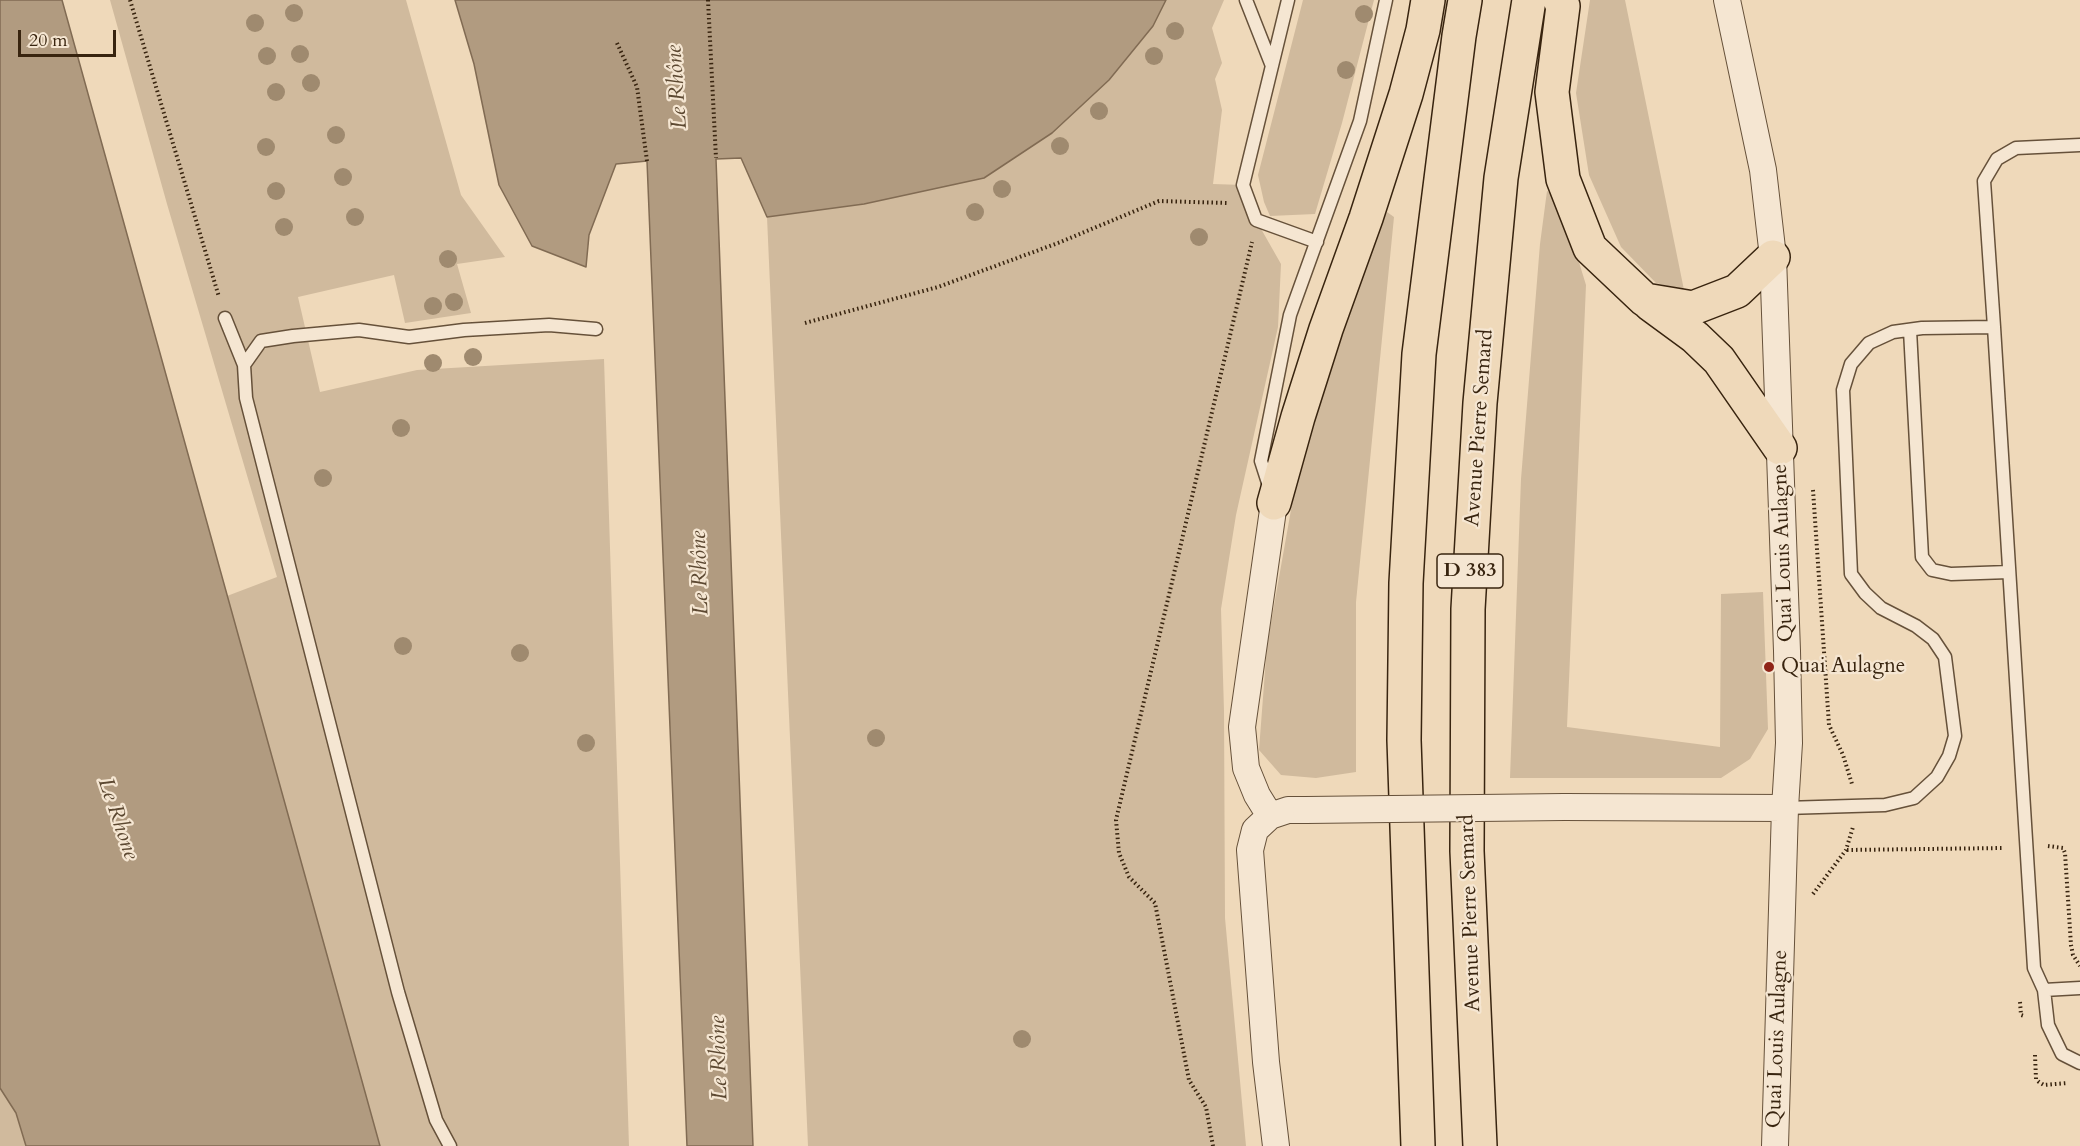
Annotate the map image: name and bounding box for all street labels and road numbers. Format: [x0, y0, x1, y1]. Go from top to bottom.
street label: Avenue Pierre Semard [1461, 328, 1499, 528]
street label: Quai Louis Aulagne [1768, 463, 1800, 643]
road number: D 383 [1437, 554, 1503, 588]
street label: Avenue Pierre Semard [1455, 814, 1487, 1012]
street label: Quai Louis Aulagne [1762, 949, 1794, 1129]

